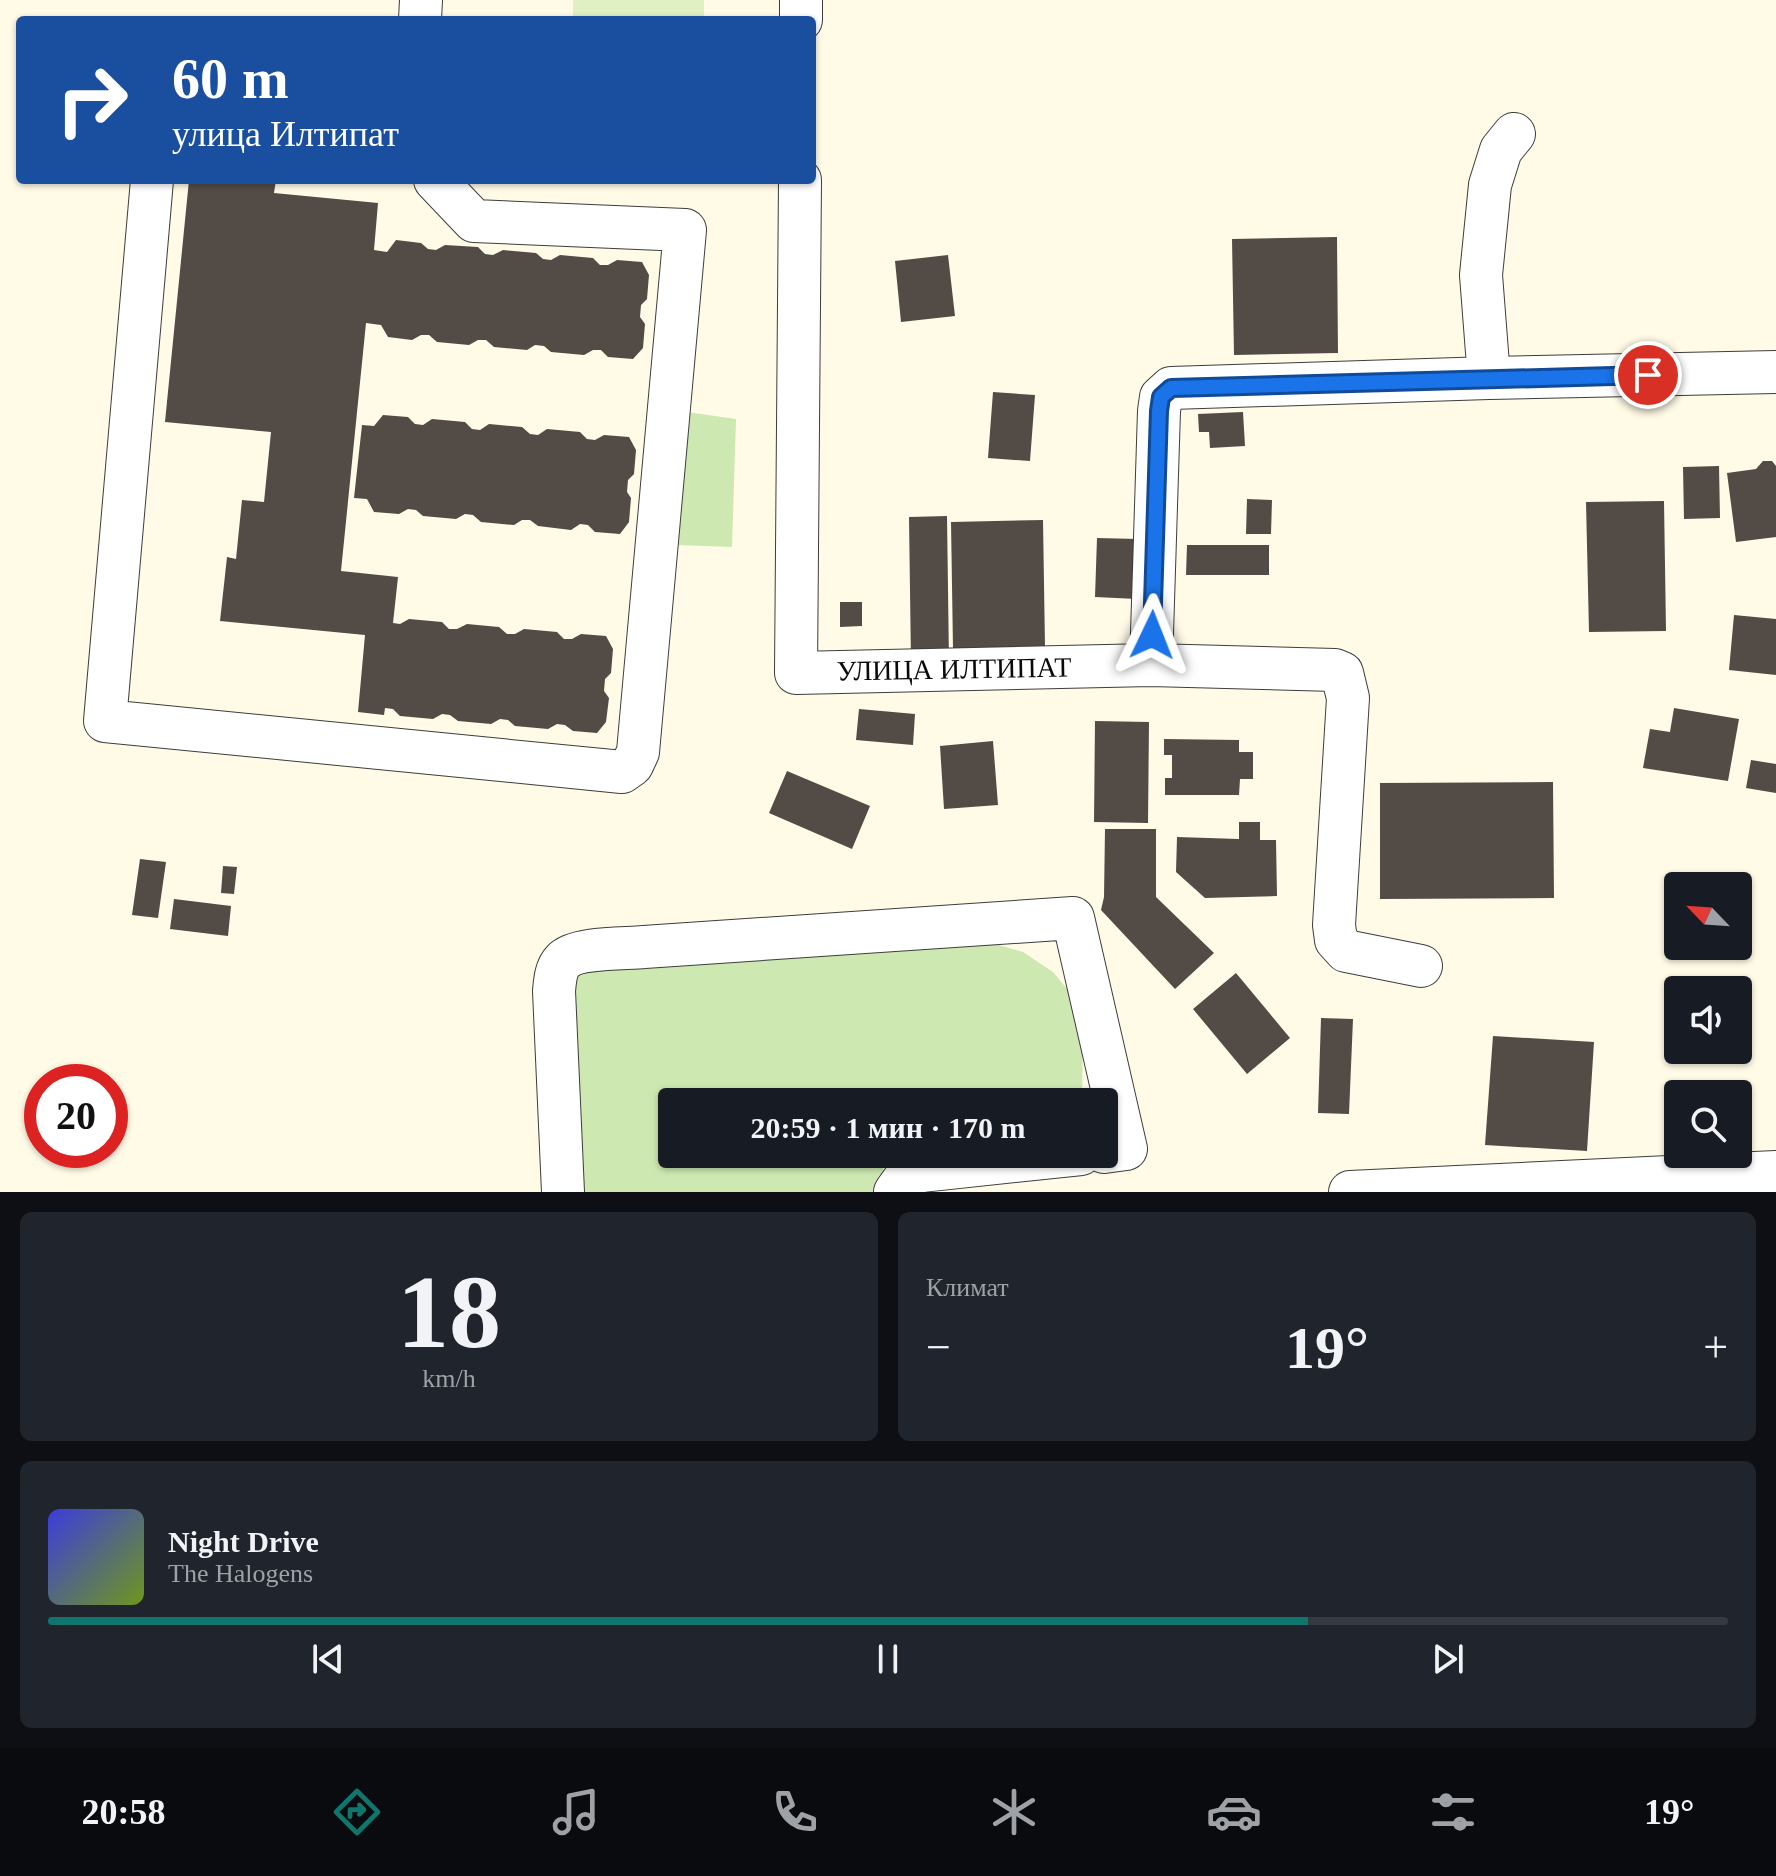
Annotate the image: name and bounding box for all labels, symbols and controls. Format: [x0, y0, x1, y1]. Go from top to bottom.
icon: right [40, 48, 144, 152]
text: 60 m [172, 48, 289, 110]
text: улица Илтипат [172, 114, 399, 154]
pin [1614, 341, 1682, 409]
icon: arrive [1626, 353, 1670, 397]
position arrow [1110, 593, 1194, 677]
street label: УЛИЦА ИЛТИПАТ [836, 651, 1072, 687]
north arrow [1664, 872, 1752, 960]
map controls [1664, 872, 1752, 1168]
button: sound [1664, 976, 1752, 1064]
speed limit sign: 20 [24, 1064, 128, 1168]
button: search [1664, 1080, 1752, 1168]
text: 20:59 · 1 мин · 170 m [751, 1111, 1026, 1144]
text: 18 [397, 1254, 501, 1369]
text: Климат [926, 1273, 1009, 1302]
text: 19° [1285, 1315, 1369, 1381]
text: − [926, 1323, 951, 1372]
text: + [1703, 1323, 1728, 1372]
text: km/h [422, 1364, 476, 1393]
text: Night Drive [168, 1525, 319, 1558]
text: The Halogens [168, 1559, 313, 1588]
icon: previous [306, 1637, 350, 1681]
icon: pause [866, 1637, 910, 1681]
icon: next [1426, 1637, 1470, 1681]
icon: directions [329, 1784, 385, 1840]
icon: music [548, 1784, 604, 1840]
icon: phone [767, 1784, 823, 1840]
icon: climate [986, 1784, 1042, 1840]
icon: car [1206, 1784, 1262, 1840]
icon: filters [1425, 1784, 1481, 1840]
text: 20:58 [82, 1792, 166, 1832]
text: 19° [1644, 1792, 1694, 1832]

